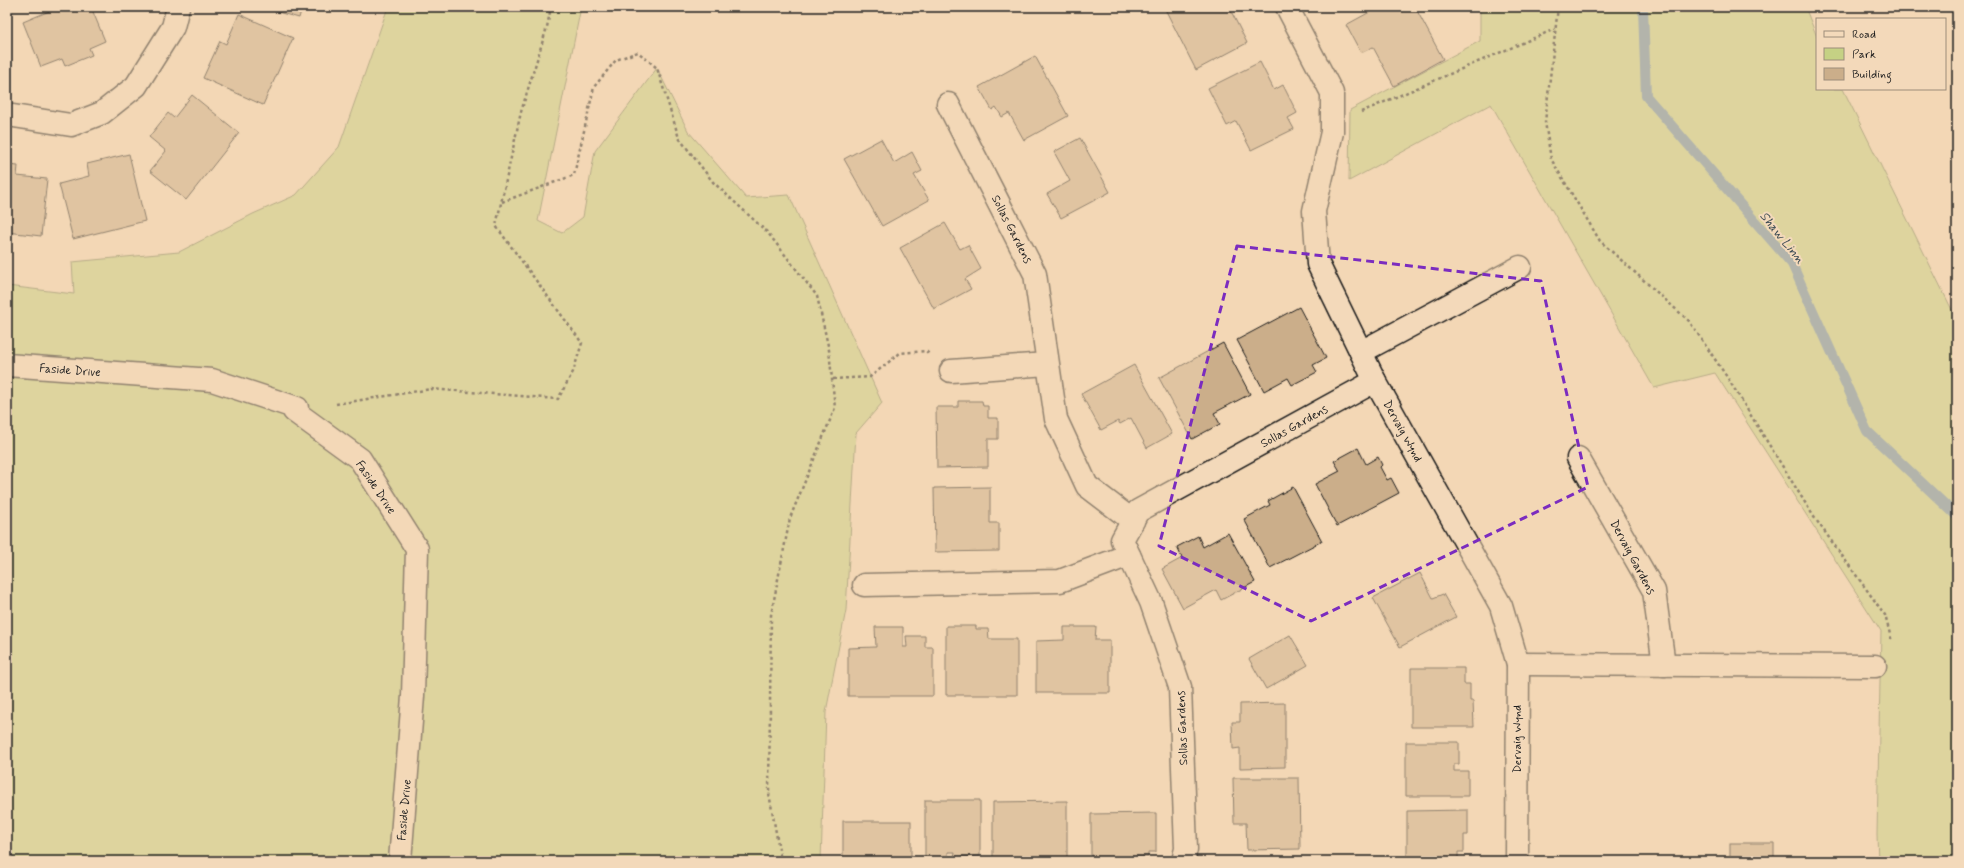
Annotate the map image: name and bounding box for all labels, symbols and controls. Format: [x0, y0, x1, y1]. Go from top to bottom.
legend [1816, 18, 1946, 90]
text: Road [1852, 27, 1876, 43]
text: Park [1852, 47, 1876, 63]
text: Building [1852, 67, 1892, 84]
street label: Sollas Gardens [987, 192, 1035, 267]
water label: Shaw Linn [1756, 208, 1809, 268]
street label: Faside Drive [39, 361, 101, 381]
street label: Dervaig Wynd [1379, 398, 1426, 465]
street label: Sollas Gardens [1258, 402, 1331, 452]
street label: Faside Drive [351, 457, 399, 518]
street label: Dervaig Gardens [1606, 517, 1659, 598]
street label: Sollas Gardens [1174, 690, 1192, 766]
street label: Dervaig Wynd [1510, 705, 1526, 773]
street label: Faside Drive [394, 779, 416, 842]

